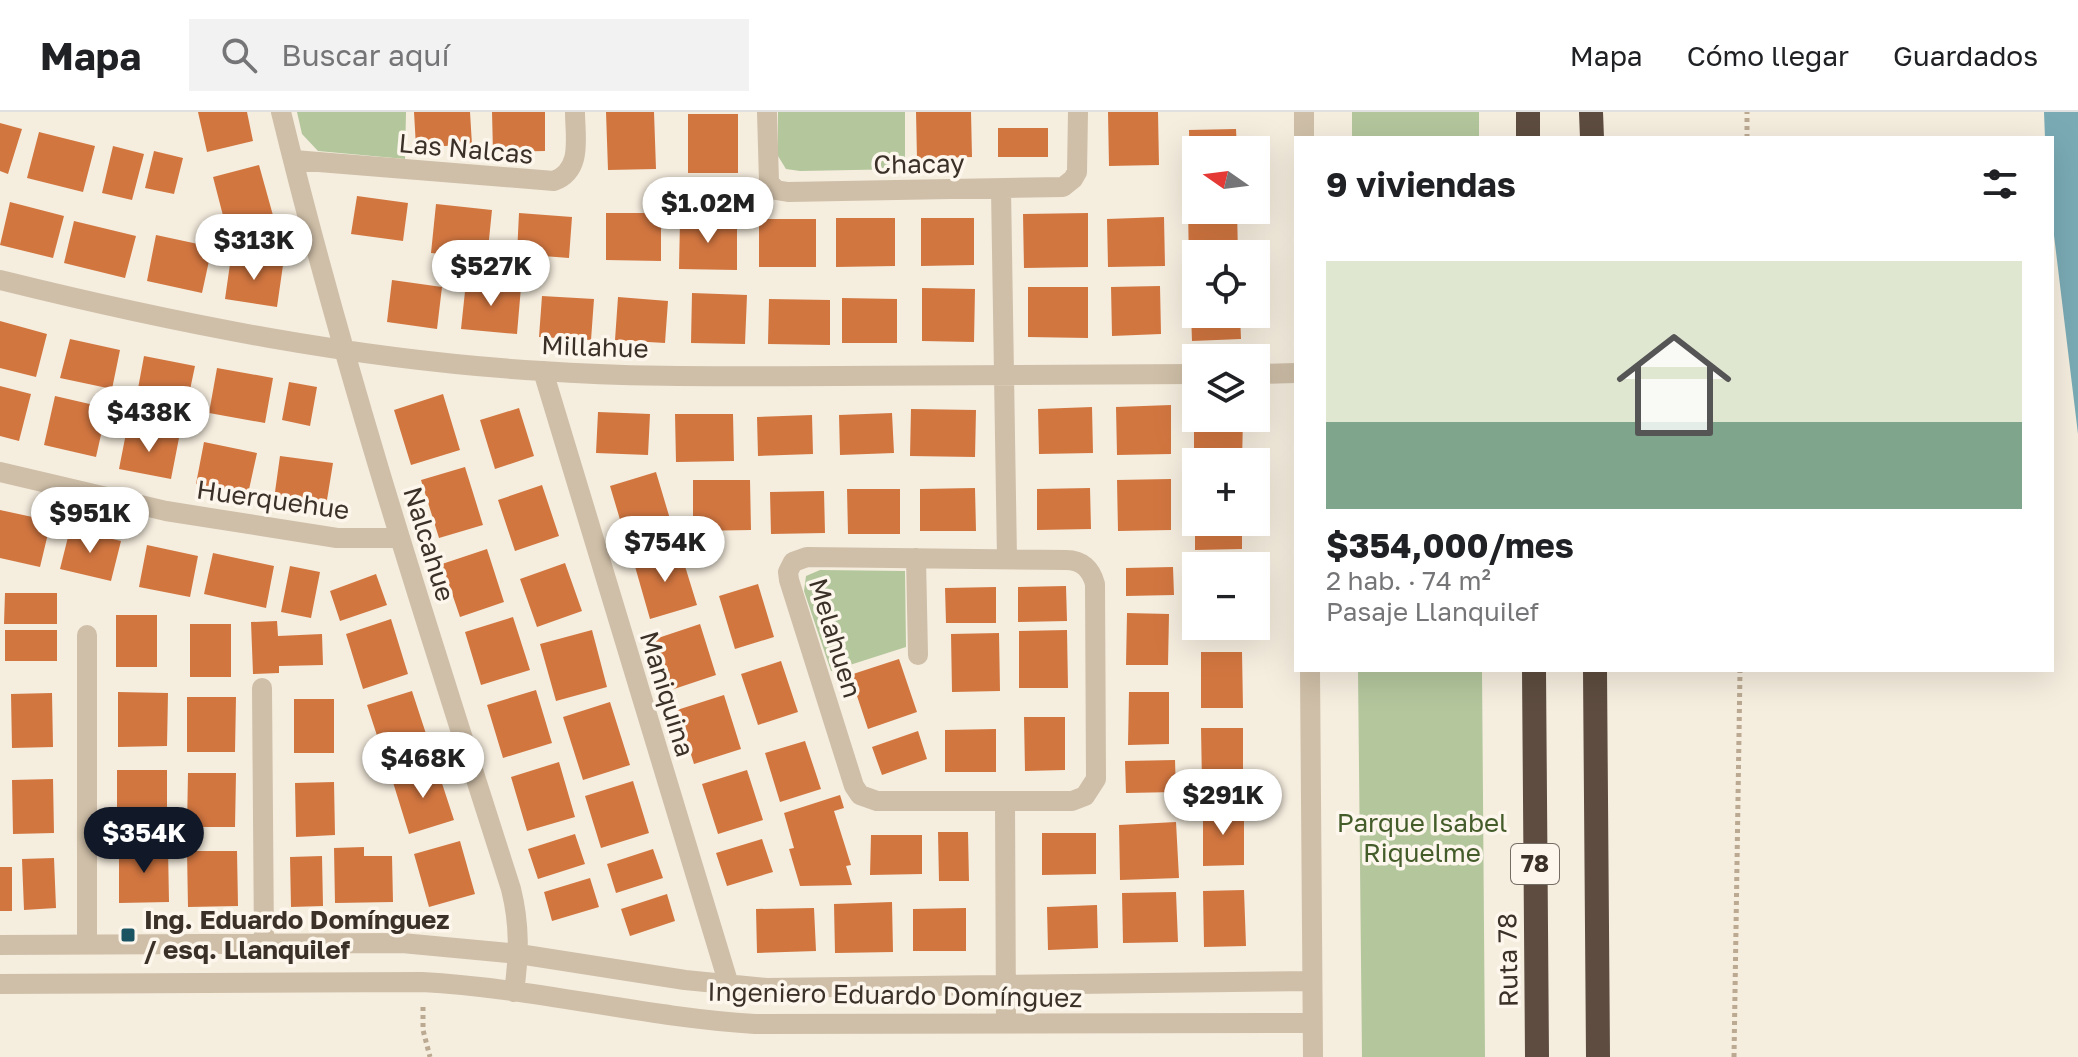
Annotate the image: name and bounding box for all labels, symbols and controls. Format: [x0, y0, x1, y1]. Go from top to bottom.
search box [189, 19, 749, 91]
text: Mapa [40, 33, 141, 78]
icon: search [217, 33, 261, 77]
text: Buscar aquí [281, 37, 450, 73]
text: Mapa [1570, 39, 1643, 72]
text: Cómo llegar [1687, 39, 1849, 72]
text: Guardados [1893, 39, 2038, 72]
street label: Las Nalcas [397, 127, 535, 170]
north arrow [1182, 136, 1270, 224]
map controls [1182, 136, 1270, 640]
street label: Chacay [873, 147, 965, 180]
icon: filters [1978, 162, 2022, 206]
text: 9 viviendas [1326, 164, 1516, 204]
pin: $1.02M [643, 177, 773, 245]
text: $1.02M [660, 187, 756, 218]
pin: $313K [198, 214, 310, 282]
text: $313K [213, 224, 295, 255]
pin: $527K [435, 240, 547, 308]
button: locate [1182, 240, 1270, 328]
text: $527K [450, 250, 532, 281]
icon: home [1602, 313, 1746, 457]
street label: Millahue [541, 329, 649, 364]
button: layers [1182, 344, 1270, 432]
pin: $438K [93, 386, 205, 454]
text: $438K [106, 396, 192, 427]
button: + [1182, 448, 1270, 536]
street label: Huerquehue [195, 473, 352, 526]
street label: Nalcahue [397, 483, 462, 605]
pin: $951K [34, 487, 146, 555]
text: $951K [49, 497, 131, 528]
pin: $754K [609, 516, 721, 584]
text: $354,000/mes [1326, 525, 1574, 565]
text: $754K [624, 526, 706, 557]
button: − [1182, 552, 1270, 640]
text: 2 hab. · 74 m² [1326, 565, 1491, 596]
street label: Melahuen [803, 574, 868, 701]
text: Pasaje Llanquilef [1326, 596, 1539, 627]
street label: Maniquina [634, 627, 701, 760]
pin: $468K [367, 732, 479, 800]
text: $468K [380, 742, 466, 773]
pin: $291K [1167, 769, 1279, 837]
text: $291K [1182, 779, 1264, 810]
pin: $354K [88, 807, 200, 875]
park label: Parque Isabel Riquelme [1337, 807, 1507, 868]
text: $354K [102, 817, 186, 848]
road number: 78 [1511, 844, 1559, 884]
place label: Ing. Eduardo Domínguez / esq. Llanquilef [144, 904, 450, 965]
street label: Ruta 78 [1491, 913, 1524, 1007]
marker: Ing. Eduardo Domínguez / esq. Llanquilef [119, 926, 137, 944]
street label: Ingeniero Eduardo Domínguez [707, 976, 1083, 1013]

